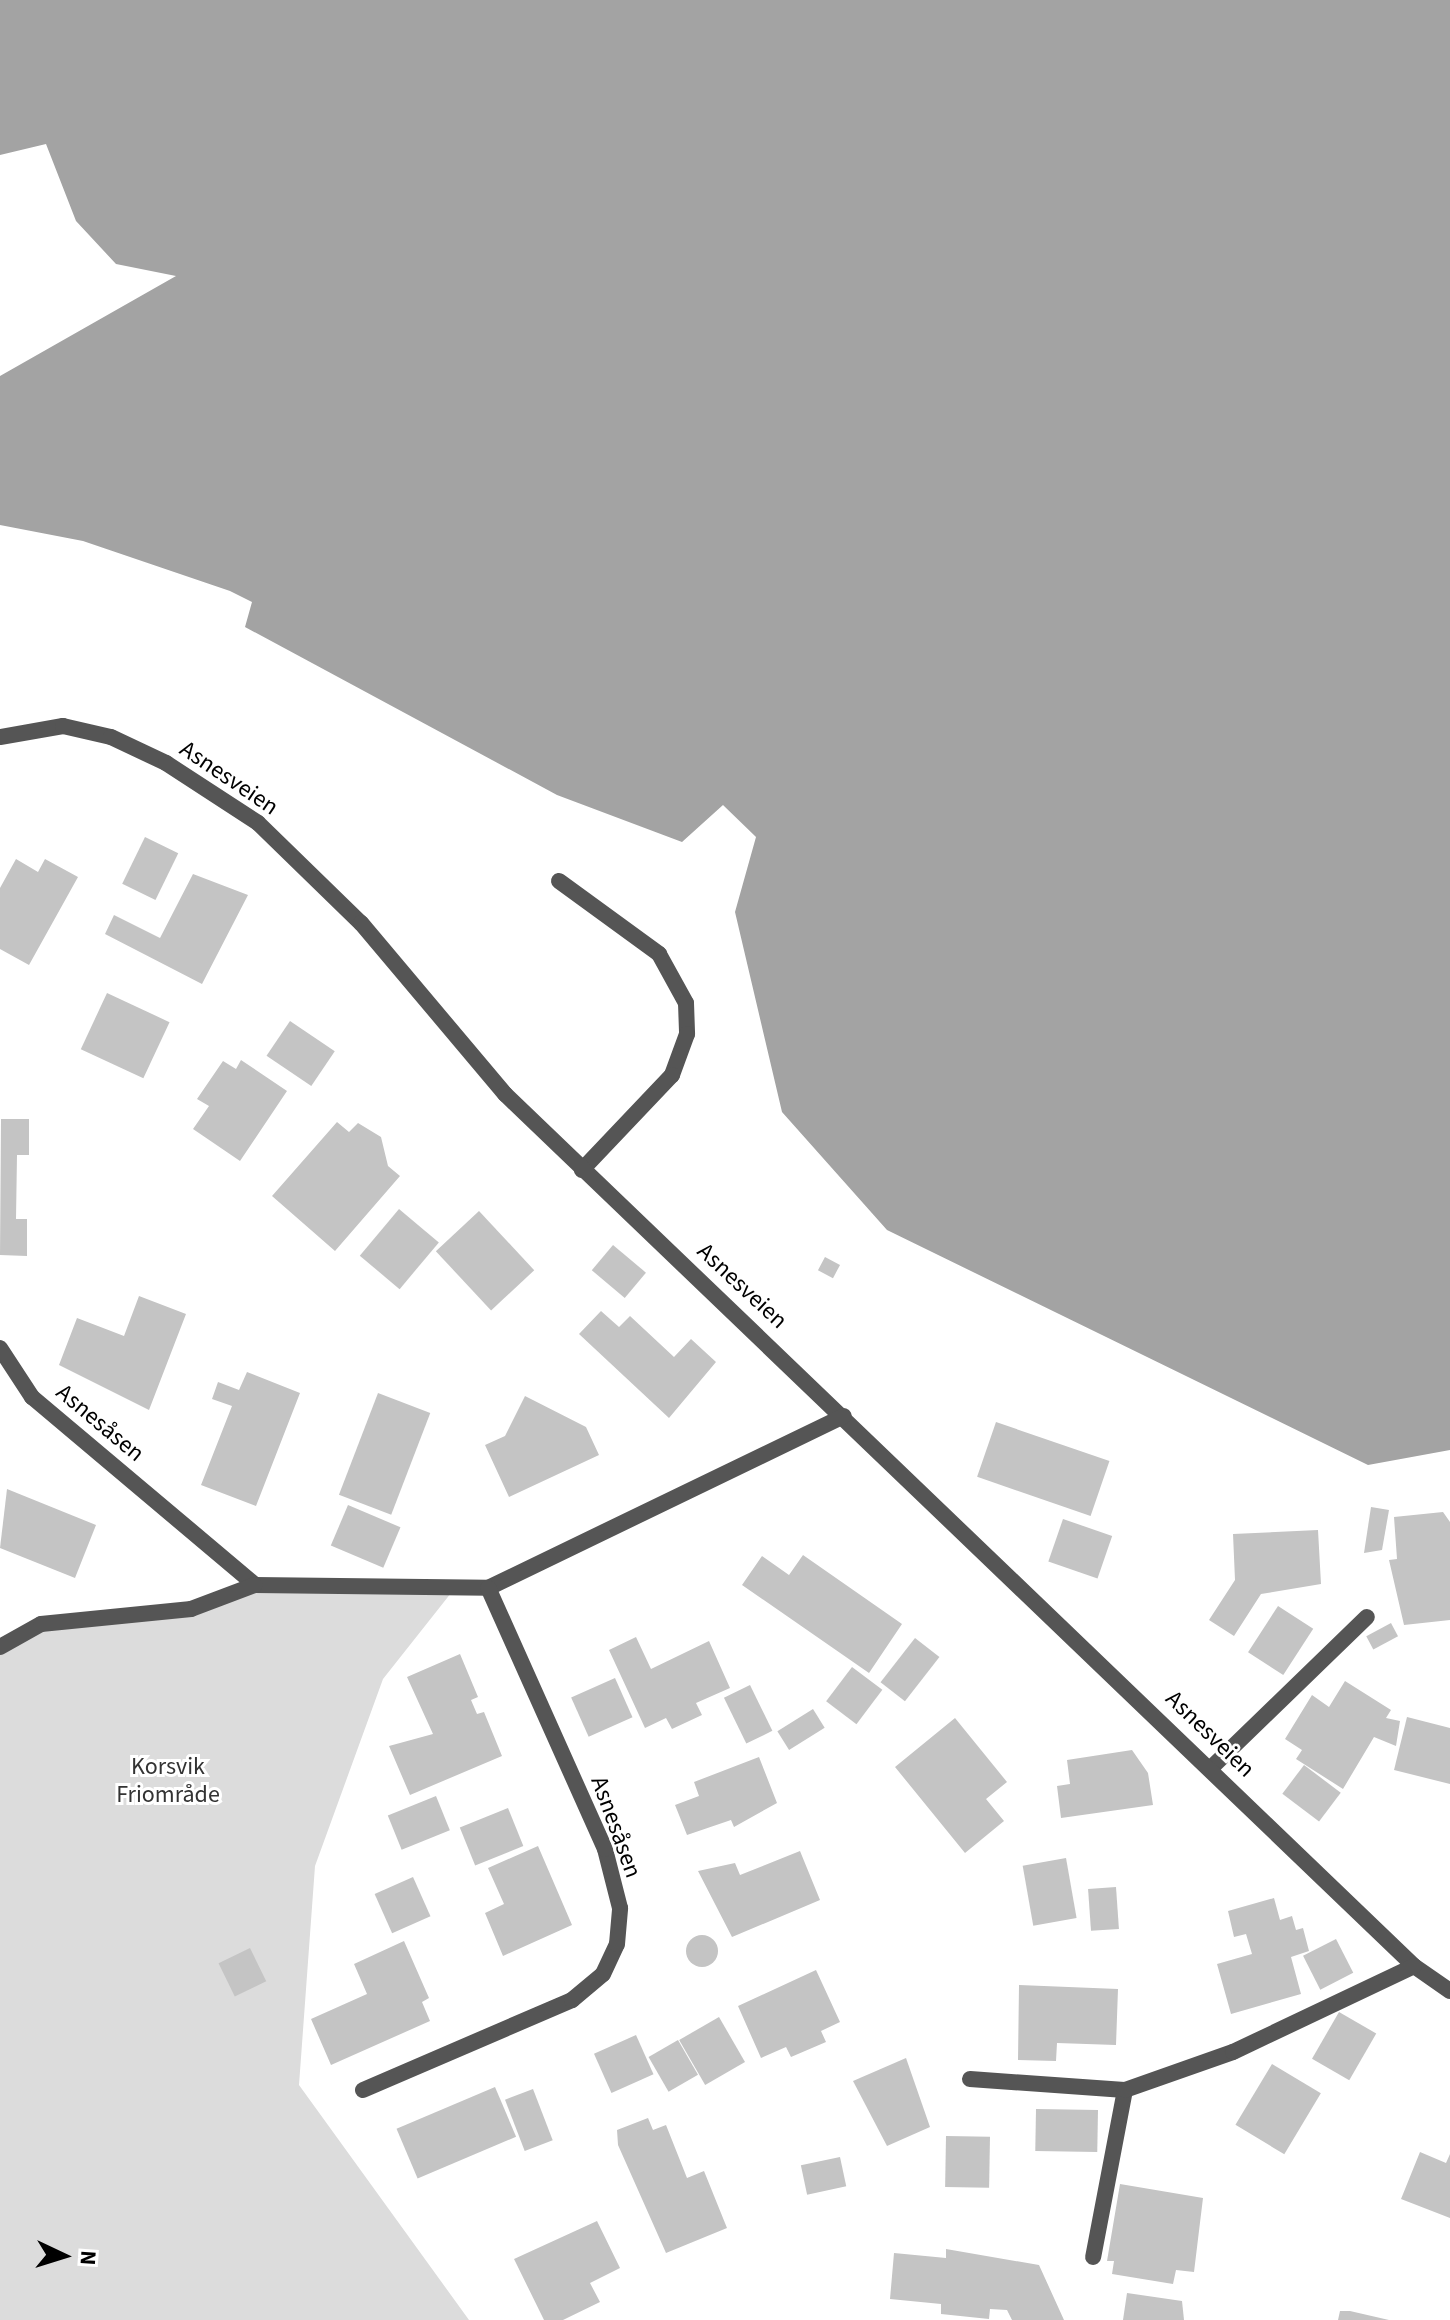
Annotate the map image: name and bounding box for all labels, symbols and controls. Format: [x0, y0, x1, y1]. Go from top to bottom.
street label: Asnesveien [174, 735, 284, 821]
street label: Asnesveien [691, 1237, 793, 1335]
street label: Asnesåsen [50, 1378, 150, 1468]
street label: Asnesveien [1159, 1685, 1261, 1783]
park label: Korsvik Friområde [116, 1753, 220, 1809]
street label: Asnesåsen [584, 1772, 648, 1882]
north arrow [24, 2216, 104, 2296]
text: N [71, 2249, 104, 2266]

